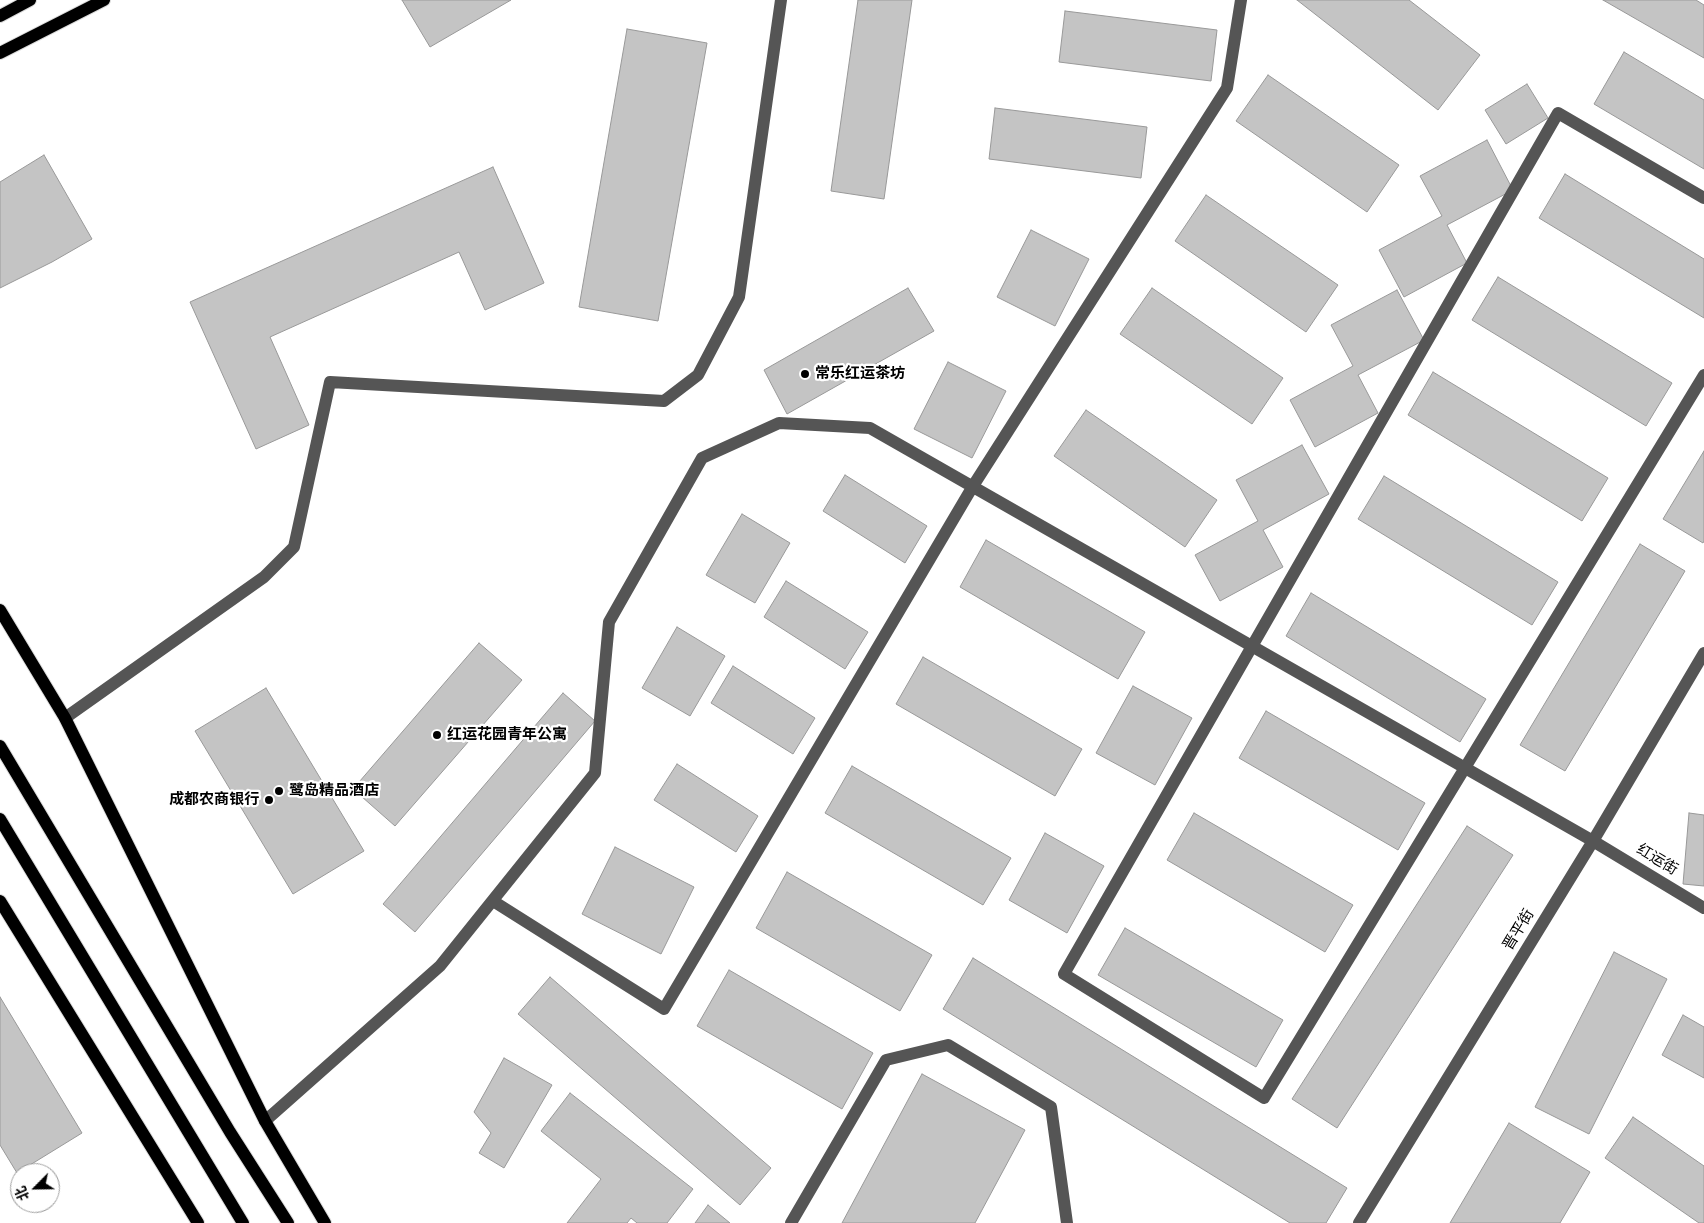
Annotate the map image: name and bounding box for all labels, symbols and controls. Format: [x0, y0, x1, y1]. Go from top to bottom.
place label: 常乐红运茶坊 [815, 365, 905, 383]
marker: 常乐红运茶坊 [799, 368, 811, 380]
place label: 红运花园青年公寓 [447, 726, 567, 744]
marker: 红运花园青年公寓 [431, 729, 443, 741]
place label: 鹭岛精品酒店 [289, 782, 379, 800]
marker: 鹭岛精品酒店 [273, 785, 285, 797]
place label: 成都农商银行 [169, 791, 259, 809]
marker: 成都农商银行 [263, 794, 275, 806]
street label: 红运街 [1633, 841, 1681, 879]
street label: 晋平街 [1500, 906, 1538, 954]
north arrow [10, 1163, 60, 1213]
text: 北 [11, 1184, 33, 1203]

